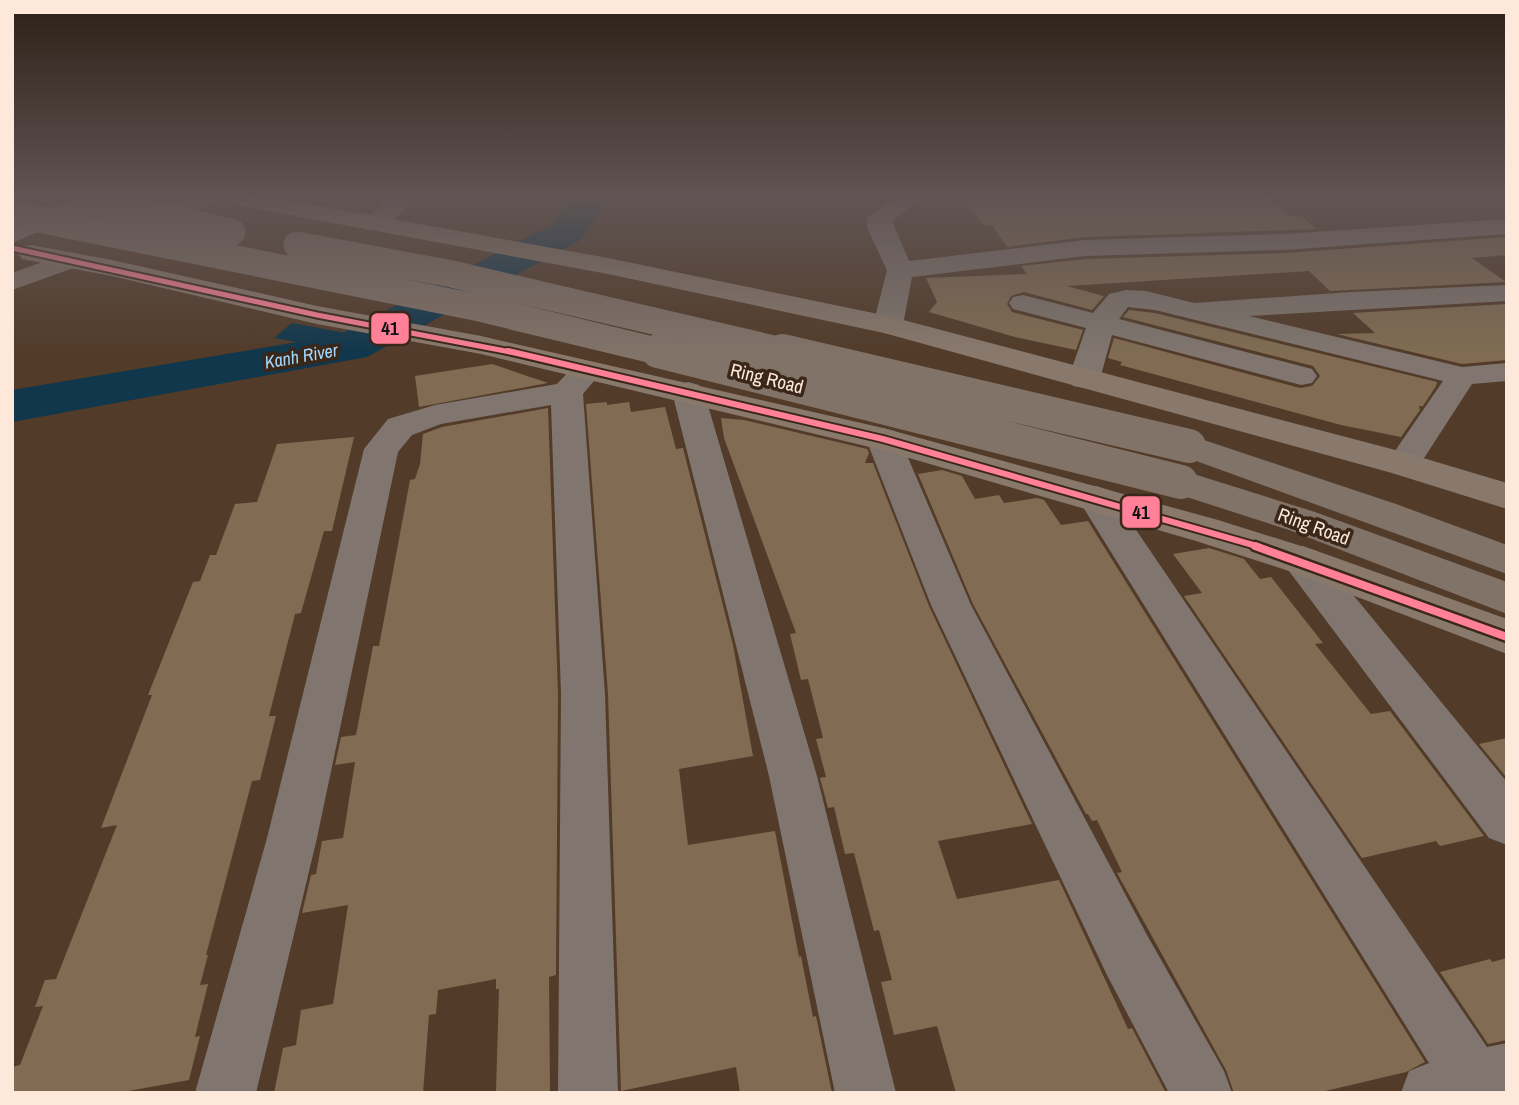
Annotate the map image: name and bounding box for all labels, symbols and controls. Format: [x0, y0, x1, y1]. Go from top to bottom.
line badge: 41 [370, 312, 410, 345]
text: 41 [381, 315, 399, 341]
water label: Kanh River [262, 337, 341, 375]
street label: Ring Road [728, 356, 806, 400]
line badge: 41 [1121, 495, 1161, 529]
text: 41 [1132, 499, 1150, 525]
street label: Ring Road [1275, 501, 1353, 551]

